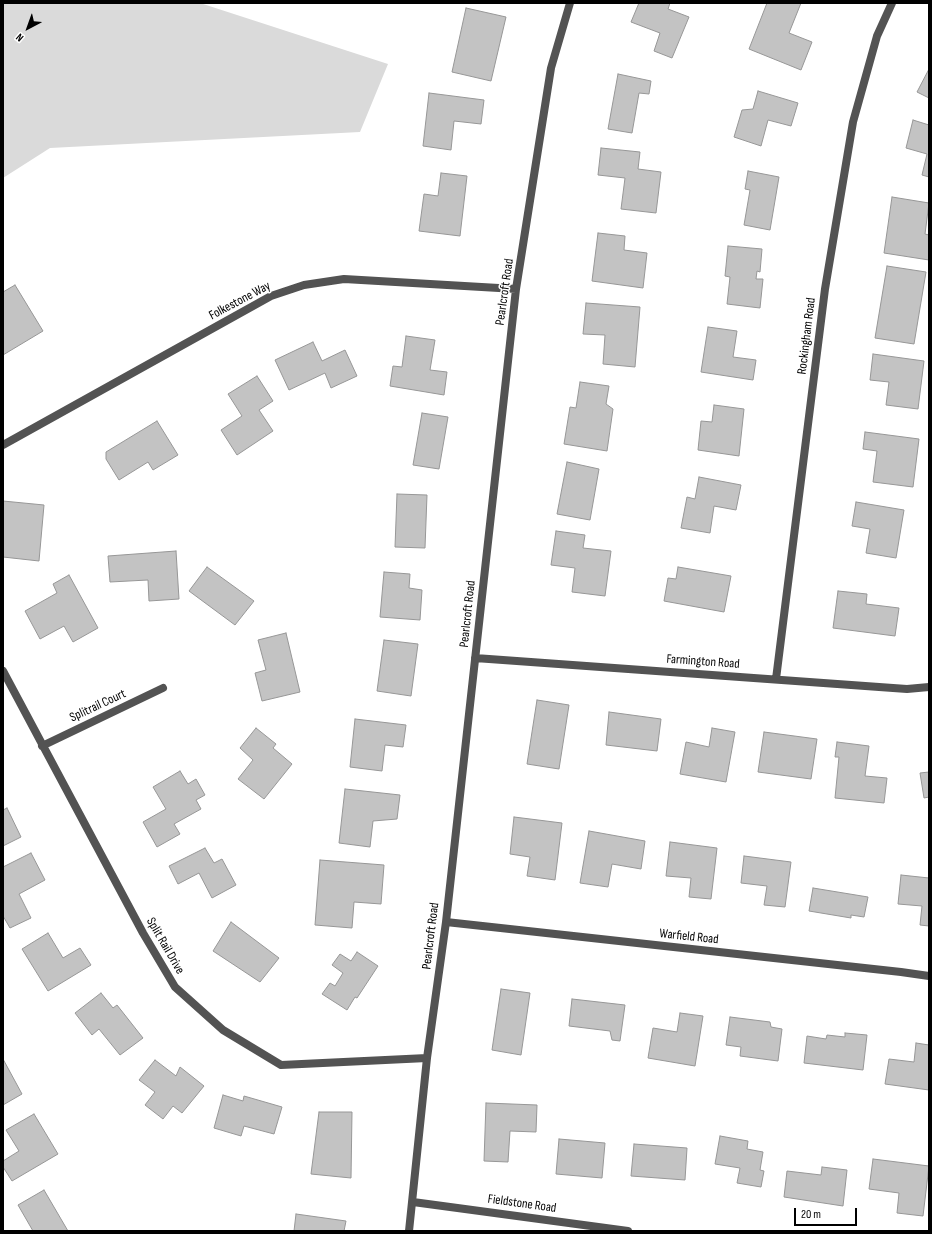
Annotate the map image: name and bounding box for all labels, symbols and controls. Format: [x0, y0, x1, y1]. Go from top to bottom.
north arrow [8, 8, 48, 48]
text: N [13, 31, 26, 44]
street label: Pearlcroft Road [493, 258, 517, 326]
street label: Folkestone Way [207, 278, 273, 324]
street label: Rockingham Road [795, 297, 819, 375]
street label: Pearlcroft Road [457, 580, 479, 648]
street label: Farmington Road [666, 652, 740, 672]
street label: Splitrail Court [67, 686, 129, 726]
street label: Pearlcroft Road [419, 902, 443, 970]
street label: Split Rail Drive [143, 915, 187, 977]
street label: Warfield Road [659, 926, 719, 948]
street label: Fieldstone Road [487, 1191, 557, 1217]
scale bar [796, 1200, 859, 1226]
text: 20 m [801, 1207, 821, 1222]

